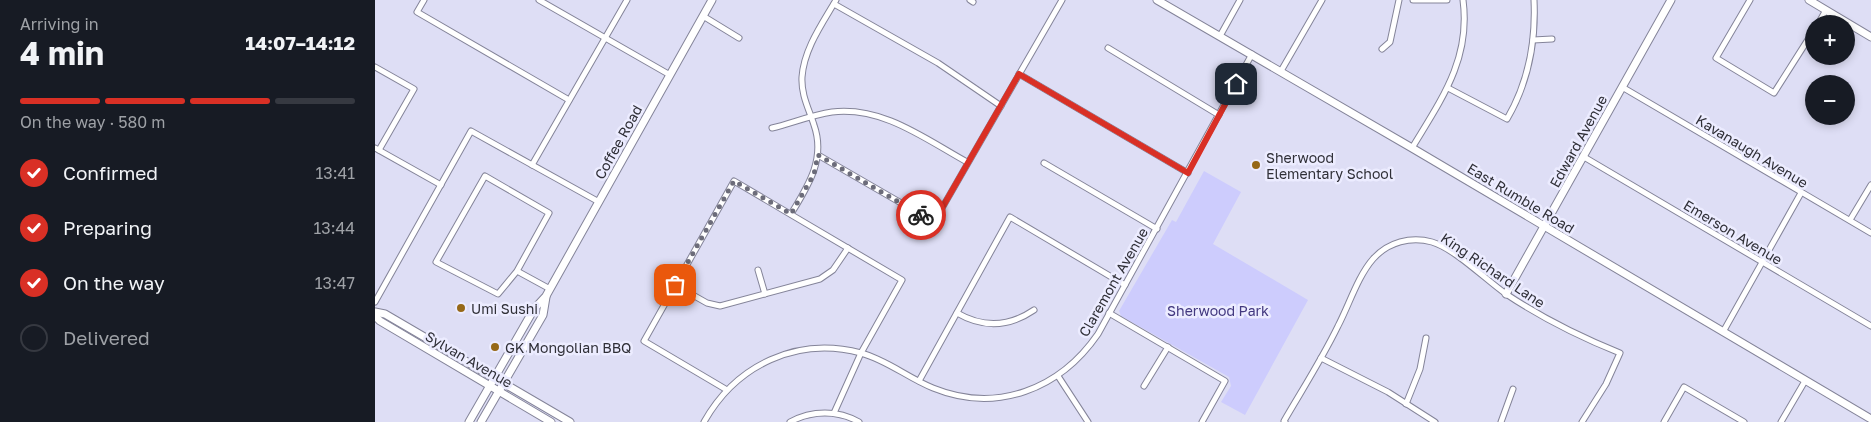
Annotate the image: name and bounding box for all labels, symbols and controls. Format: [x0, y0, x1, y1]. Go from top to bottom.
text: Arriving in [20, 14, 99, 34]
map controls [1805, 15, 1855, 125]
button: + [1805, 15, 1855, 65]
text: 14:07–14:12 [245, 31, 355, 54]
text: 4 min [20, 34, 104, 72]
pin [1215, 63, 1257, 105]
icon: home [1222, 70, 1250, 98]
button: − [1805, 75, 1855, 125]
street label: Edward Avenue [1546, 92, 1610, 190]
street label: Coffee Road [591, 102, 645, 182]
street label: Kavanaugh Avenue [1693, 111, 1811, 191]
text: On the way · 580 m [20, 112, 165, 132]
place label: Sherwood Elementary School [1266, 149, 1393, 182]
icon: check [20, 159, 48, 187]
marker: Sherwood Elementary School [1250, 159, 1262, 171]
street label: East Rumble Road [1464, 159, 1578, 237]
text: Confirmed [63, 161, 158, 184]
text: 13:41 [316, 163, 355, 183]
courier [896, 190, 946, 240]
street label: Emerson Avenue [1681, 196, 1785, 268]
icon: bike [907, 201, 935, 229]
icon: check [20, 214, 48, 242]
text: Preparing [63, 216, 152, 239]
text: 13:44 [314, 218, 355, 238]
street label: Claremont Avenue [1075, 224, 1151, 340]
street label: King Richard Lane [1438, 229, 1548, 311]
pin [654, 264, 696, 306]
icon: check [20, 269, 48, 297]
text: On the way [63, 271, 165, 294]
icon: bag [661, 271, 689, 299]
text: 13:47 [315, 273, 355, 293]
place label: Umi Sushi [471, 300, 538, 317]
marker: Umi Sushi [455, 302, 467, 314]
park label: Sherwood Park [1167, 302, 1269, 319]
text: Delivered [63, 326, 150, 349]
street label: Sylvan Avenue [422, 327, 516, 391]
place label: GK Mongolian BBQ [505, 339, 631, 356]
marker: GK Mongolian BBQ [489, 341, 501, 353]

